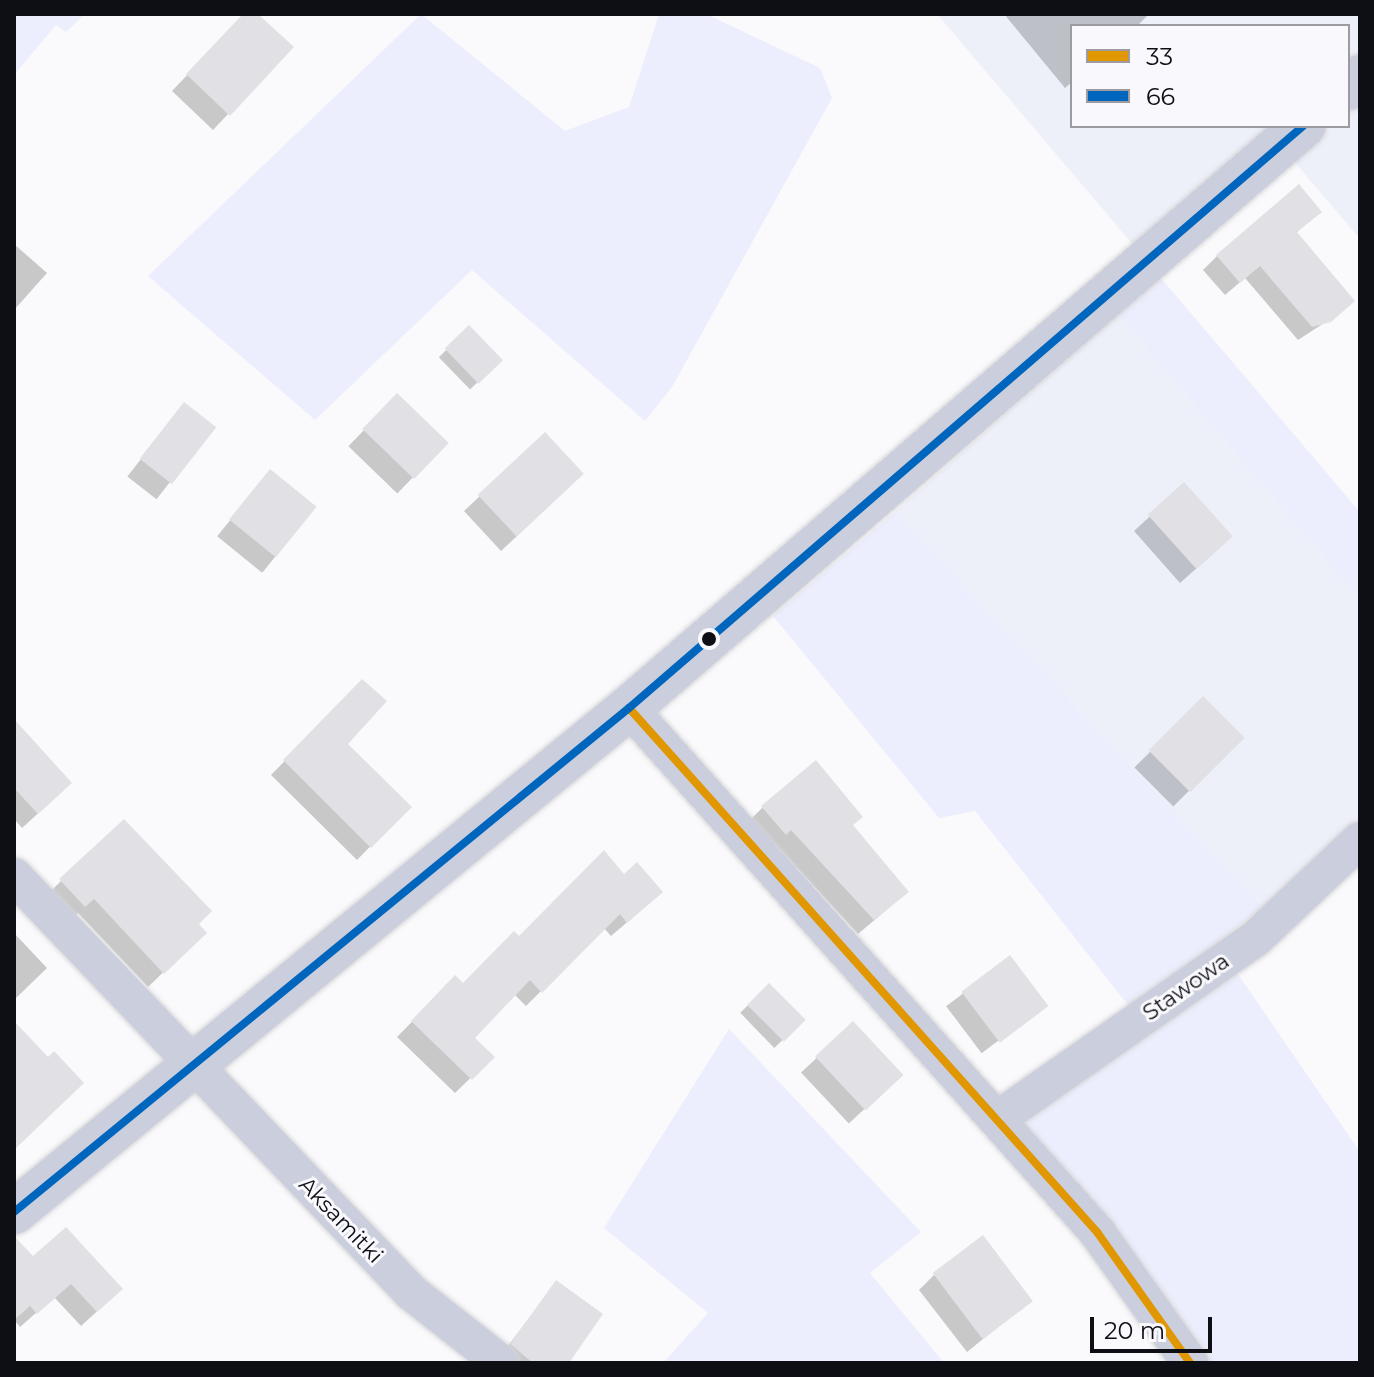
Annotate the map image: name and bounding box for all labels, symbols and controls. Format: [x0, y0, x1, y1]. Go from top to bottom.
legend [1070, 24, 1350, 128]
text: 33 [1146, 42, 1173, 71]
text: 66 [1146, 82, 1175, 111]
unlabelled marker [701, 631, 717, 647]
street label: Stawowa [1138, 948, 1234, 1026]
street label: Aksamitki [294, 1171, 388, 1269]
scale bar [1094, 1301, 1216, 1351]
text: 20 m [1104, 1316, 1165, 1345]

